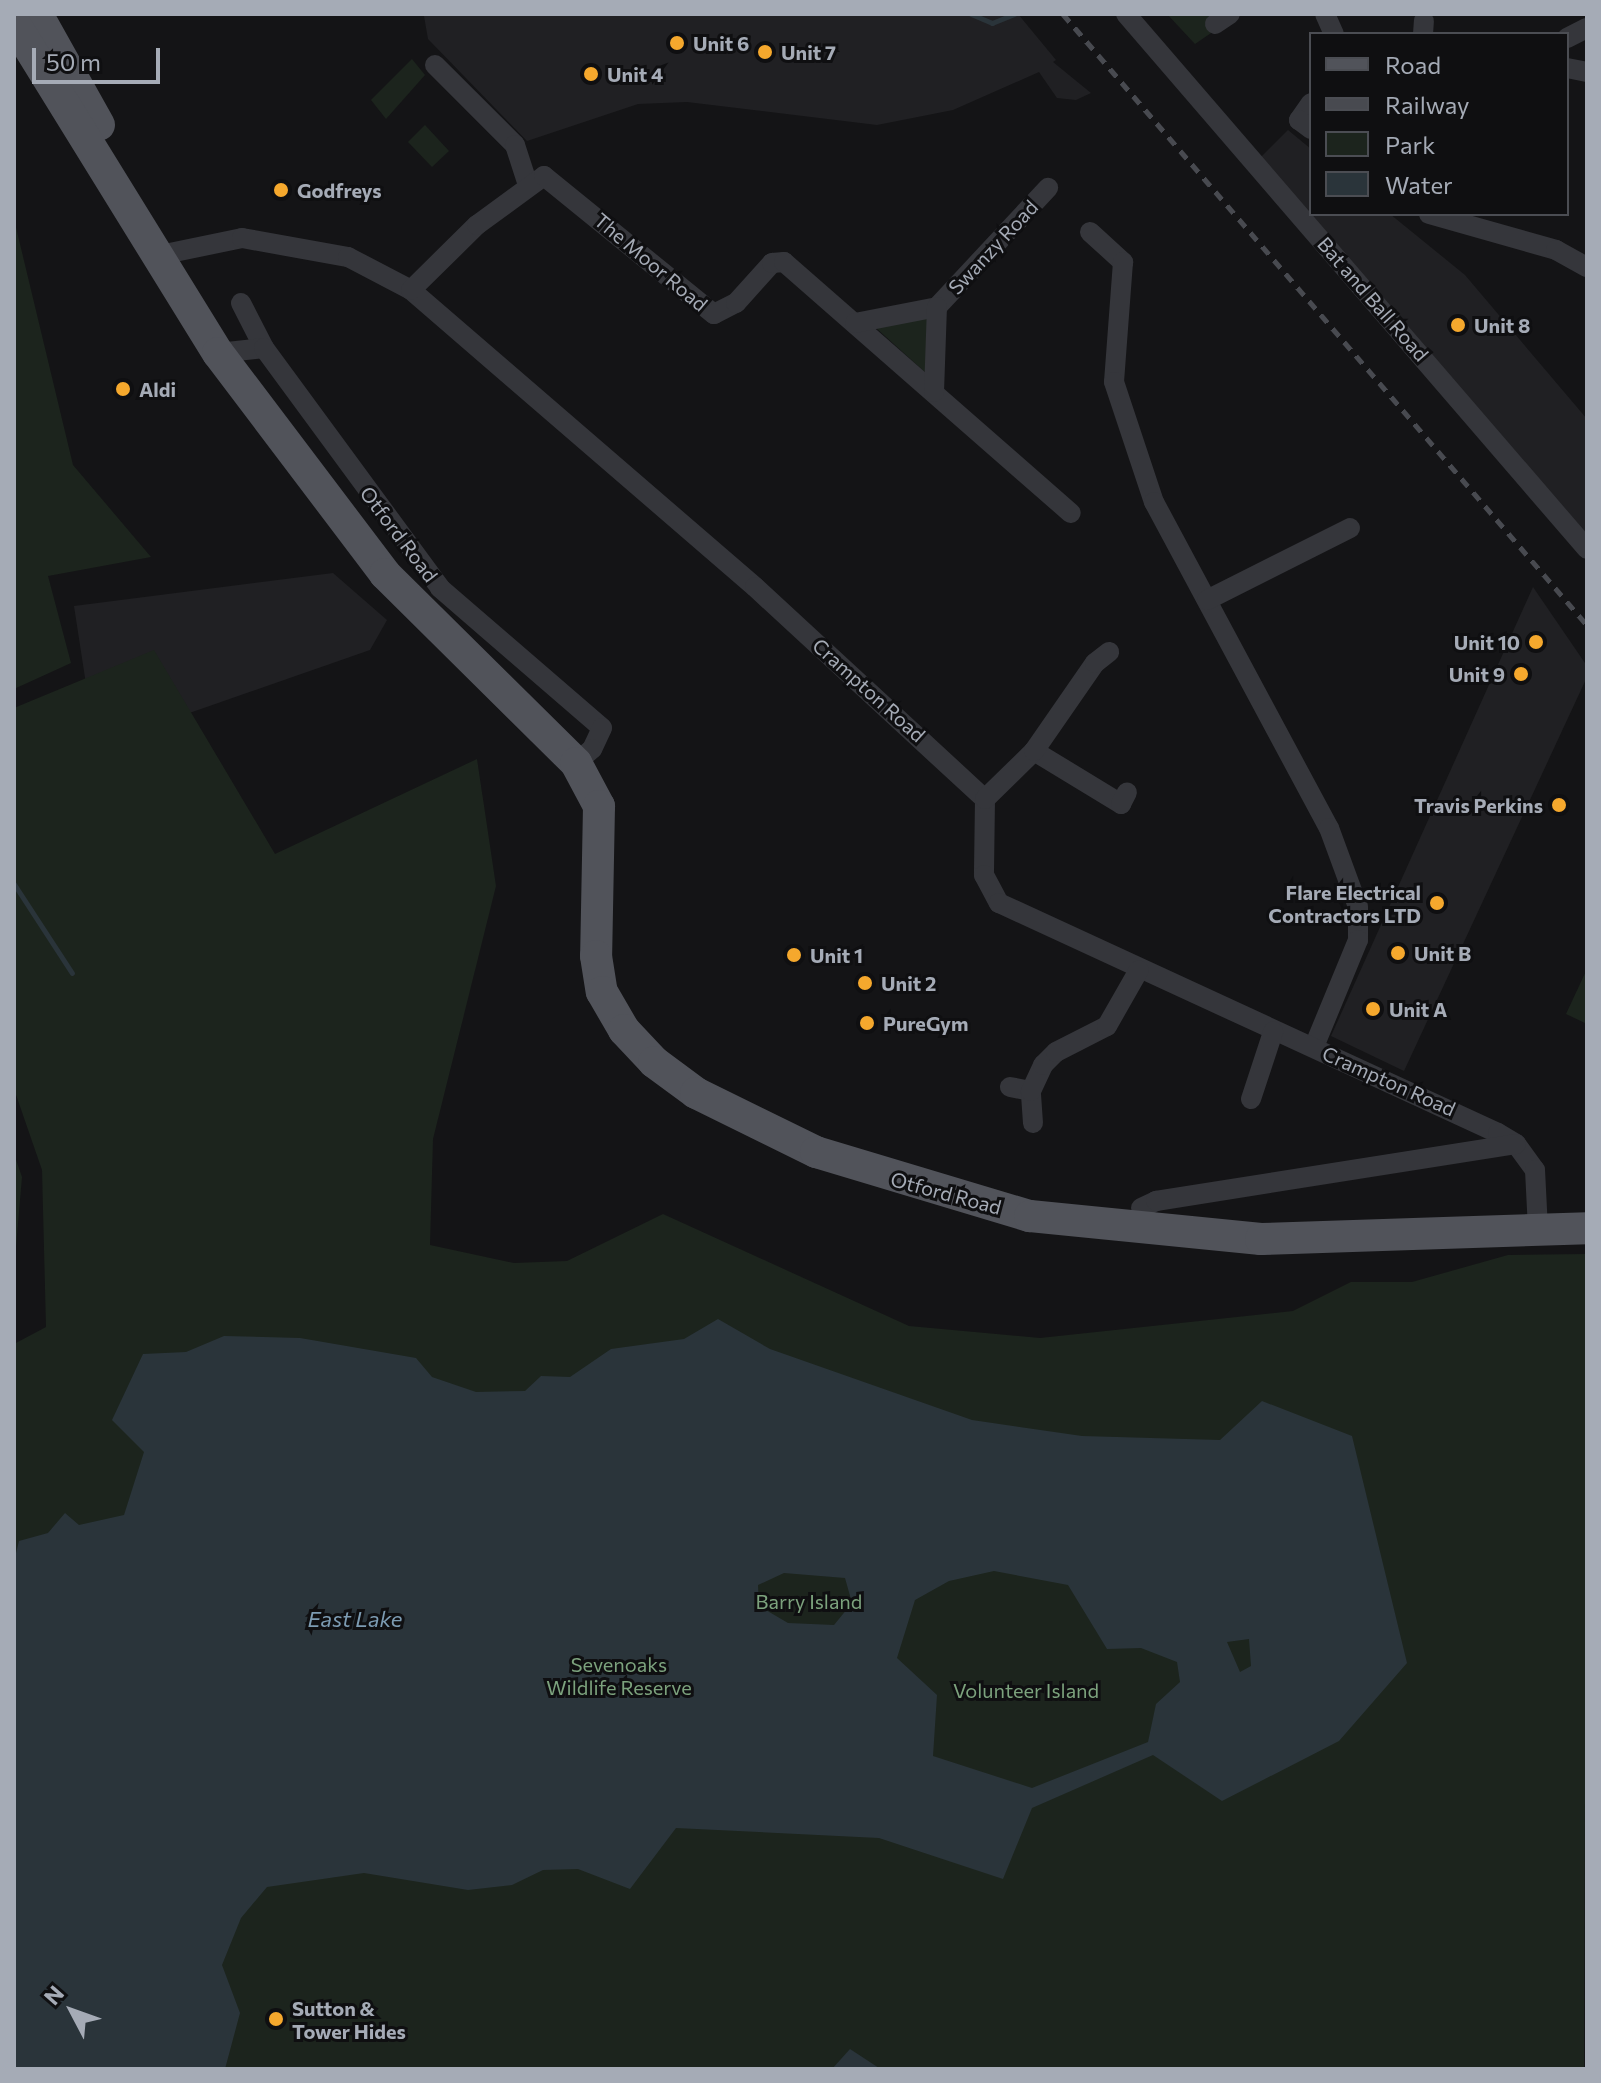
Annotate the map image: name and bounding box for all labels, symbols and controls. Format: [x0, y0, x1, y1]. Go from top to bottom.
place label: Unit 6 [693, 31, 749, 55]
scale bar [36, 32, 164, 82]
legend [1309, 32, 1569, 216]
marker: Unit 6 [668, 34, 686, 52]
place label: Unit 7 [781, 40, 836, 64]
marker: Unit 7 [756, 43, 774, 61]
text: 50 m [46, 47, 101, 76]
text: Road [1385, 50, 1441, 79]
place label: Unit 4 [607, 62, 663, 86]
marker: Unit 4 [582, 65, 600, 83]
text: Railway [1385, 90, 1470, 119]
text: Park [1385, 130, 1435, 159]
text: Water [1385, 170, 1453, 199]
place label: Godfreys [297, 178, 382, 202]
marker: Godfreys [272, 181, 290, 199]
street label: Swanzy Road [943, 195, 1043, 299]
street label: The Moor Road [590, 208, 712, 316]
street label: Bat and Ball Road [1313, 232, 1433, 366]
place label: Unit 8 [1474, 313, 1530, 337]
marker: Unit 8 [1449, 316, 1467, 334]
place label: Aldi [139, 377, 176, 401]
marker: Aldi [114, 380, 132, 398]
street label: Otford Road [355, 481, 443, 587]
place label: Unit 10 [1454, 630, 1520, 654]
street label: Crampton Road [808, 633, 930, 747]
marker: Unit 10 [1527, 633, 1545, 651]
place label: Unit 9 [1449, 662, 1505, 686]
marker: Unit 9 [1512, 665, 1530, 683]
place label: Travis Perkins [1414, 793, 1543, 817]
marker: Travis Perkins [1550, 796, 1568, 814]
place label: Flare Electrical Contractors LTD [1268, 880, 1421, 927]
marker: Flare Electrical Contractors LTD [1428, 894, 1446, 912]
place label: Unit B [1414, 941, 1471, 965]
place label: Unit 1 [810, 943, 863, 967]
marker: Unit B [1389, 944, 1407, 962]
marker: Unit 1 [785, 946, 803, 964]
place label: Unit 2 [881, 971, 936, 995]
marker: Unit 2 [856, 974, 874, 992]
place label: Unit A [1389, 997, 1447, 1021]
marker: Unit A [1364, 1000, 1382, 1018]
place label: PureGym [883, 1011, 968, 1035]
marker: PureGym [858, 1014, 876, 1032]
street label: Crampton Road [1319, 1041, 1459, 1121]
street label: Otford Road [888, 1167, 1004, 1219]
park label: Barry Island [756, 1589, 862, 1613]
water label: East Lake [308, 1606, 402, 1632]
park label: Sevenoaks Wildlife Reserve [546, 1652, 692, 1699]
park label: Volunteer Island [953, 1678, 1099, 1702]
north arrow [32, 1971, 112, 2051]
text: N [38, 1980, 69, 2010]
place label: Sutton & Tower Hides [292, 1996, 406, 2043]
marker: Sutton & Tower Hides [267, 2010, 285, 2028]

